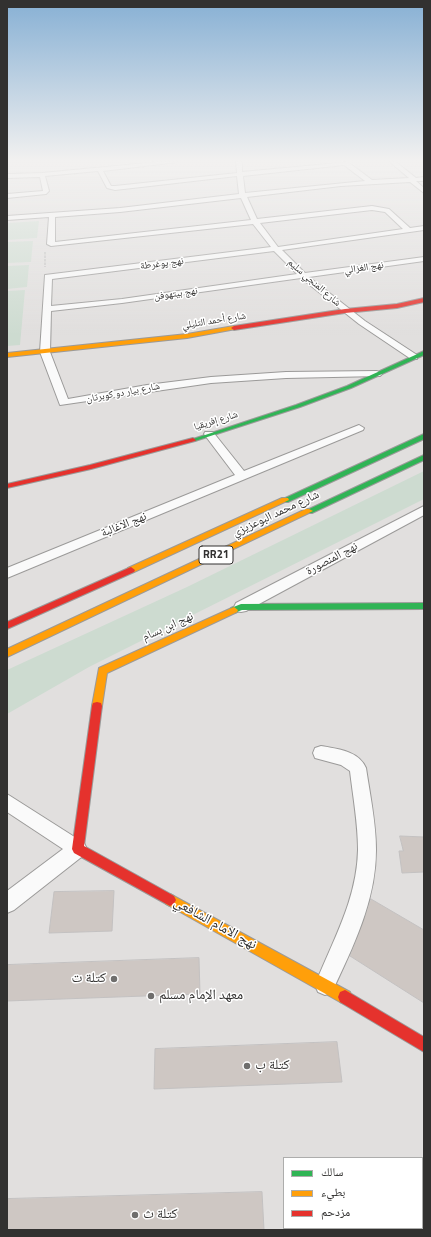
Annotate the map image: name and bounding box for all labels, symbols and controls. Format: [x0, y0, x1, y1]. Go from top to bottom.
street label: نهج يوغرطة [140, 255, 184, 273]
street label: شارع المنجي سليم [285, 257, 343, 309]
street label: نهج الغزالي [344, 259, 384, 277]
street label: نهج بيتهوفن [153, 285, 199, 303]
street label: شارع أحمد التليلي [181, 310, 247, 332]
street label: شارع بيار دو كوبرتان [85, 381, 161, 405]
street label: شارع إفريقيا [193, 409, 239, 433]
street label: شارع محمد البوعزيزي [230, 488, 322, 540]
street label: نهج الاغالبة [99, 509, 149, 541]
street label: نهج المنصورة [304, 539, 360, 579]
road number: RR21 [199, 546, 233, 564]
street label: نهج ابن بسام [140, 609, 196, 645]
street label: نهج الامام الشافعي [171, 894, 259, 954]
place label: كتلة ت [72, 971, 106, 987]
marker: كتلة ت [109, 974, 119, 984]
place label: معهد الإمام مسلم [159, 988, 243, 1004]
marker: معهد الإمام مسلم [146, 991, 156, 1001]
place label: كتلة ب [255, 1058, 289, 1074]
marker: كتلة ب [242, 1061, 252, 1071]
legend [283, 1157, 423, 1229]
text: سالك [321, 1162, 343, 1181]
text: بطيء [321, 1182, 345, 1201]
text: مزدحم [321, 1202, 350, 1221]
place label: كتلة ث [143, 1207, 177, 1223]
marker: كتلة ث [130, 1210, 140, 1220]

